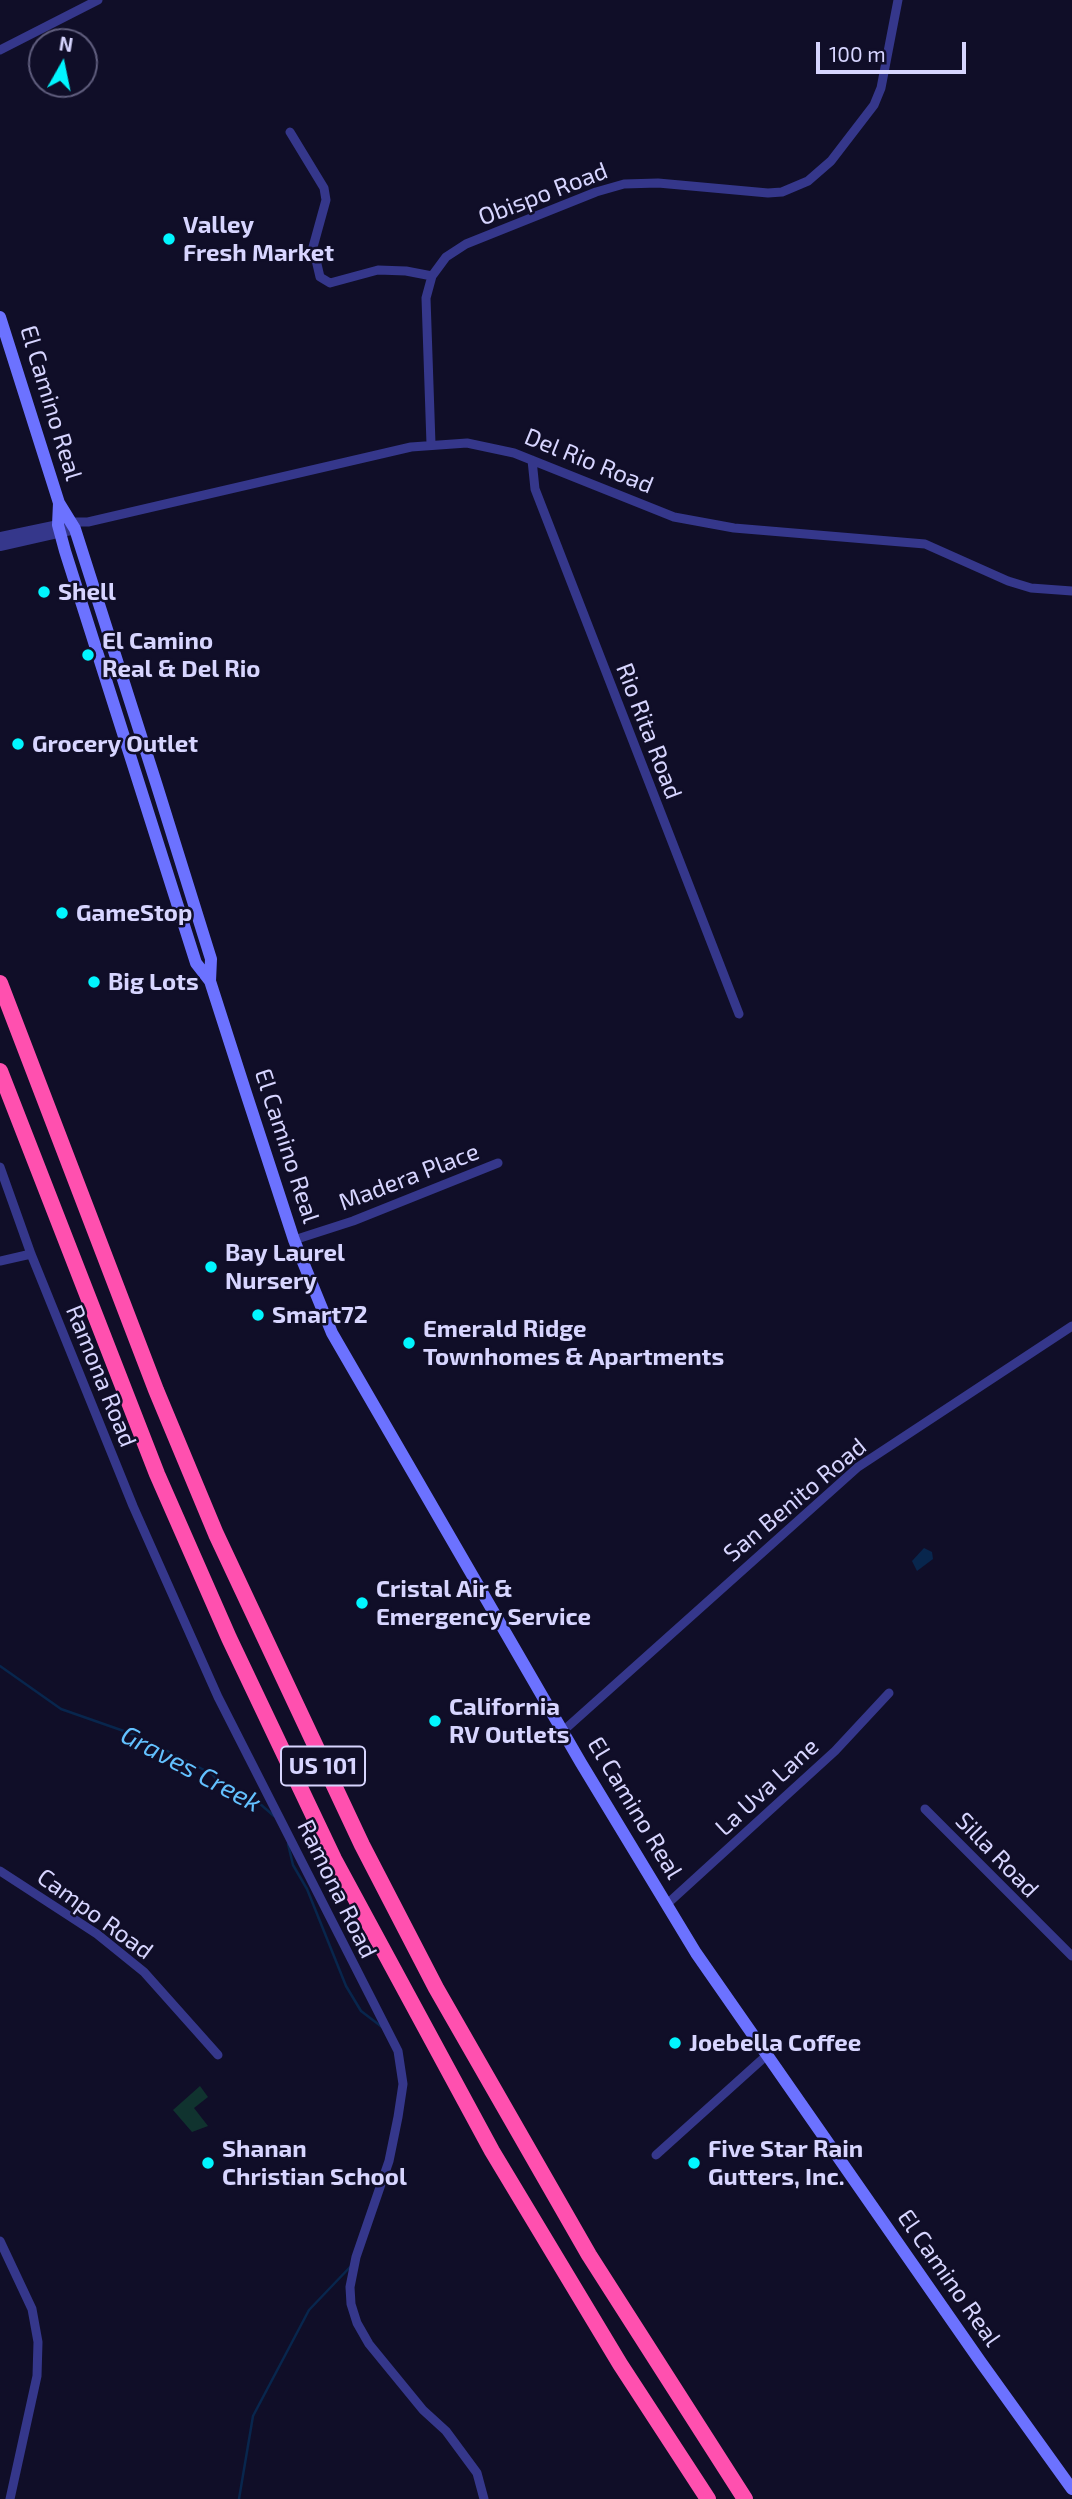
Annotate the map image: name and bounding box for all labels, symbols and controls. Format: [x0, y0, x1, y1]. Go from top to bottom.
north arrow [28, 28, 98, 98]
scale bar [820, 28, 970, 72]
text: N [57, 31, 75, 56]
text: 100 m [829, 41, 886, 66]
street label: Obispo Road [474, 156, 612, 232]
place label: Valley Fresh Market [183, 211, 334, 267]
marker: Valley Fresh Market [161, 231, 177, 247]
street label: El Camino Real [14, 322, 88, 484]
street label: Del Rio Road [520, 422, 658, 500]
place label: Shell [58, 578, 116, 606]
marker: Shell [36, 584, 52, 600]
place label: El Camino Real & Del Rio [102, 627, 261, 683]
marker: El Camino Real & Del Rio [80, 647, 96, 663]
street label: Rio Rita Road [610, 659, 688, 803]
place label: Grocery Outlet [32, 730, 198, 758]
marker: Grocery Outlet [10, 736, 26, 752]
place label: GameStop [76, 899, 192, 927]
marker: GameStop [54, 905, 70, 921]
place label: Big Lots [108, 968, 199, 996]
marker: Big Lots [86, 974, 102, 990]
street label: El Camino Real [248, 1065, 326, 1227]
street label: Madera Place [335, 1137, 483, 1217]
place label: Bay Laurel Nursery [225, 1239, 345, 1295]
marker: Bay Laurel Nursery [203, 1259, 219, 1275]
street label: Ramona Road [59, 1301, 143, 1451]
place label: Smart72 [272, 1301, 368, 1329]
marker: Smart72 [250, 1307, 266, 1323]
place label: Emerald Ridge Townhomes & Apartments [423, 1315, 724, 1371]
marker: Emerald Ridge Townhomes & Apartments [401, 1335, 417, 1351]
street label: San Benito Road [718, 1432, 872, 1568]
place label: Cristal Air & Emergency Service [376, 1575, 591, 1631]
marker: Cristal Air & Emergency Service [354, 1595, 370, 1611]
place label: California RV Outlets [449, 1693, 569, 1749]
marker: California RV Outlets [427, 1713, 443, 1729]
water label: Graves Creek [116, 1719, 266, 1819]
street label: El Camino Real [581, 1732, 689, 1884]
street label: La Uva Lane [710, 1732, 824, 1842]
road number: US 101 [281, 1746, 365, 1786]
street label: Silla Road [949, 1806, 1045, 1904]
street label: Ramona Road [291, 1815, 383, 1963]
street label: Campo Road [32, 1862, 158, 1966]
place label: Joebella Coffee [689, 2029, 861, 2057]
marker: Joebella Coffee [667, 2035, 683, 2051]
place label: Shanan Christian School [222, 2135, 407, 2191]
place label: Five Star Rain Gutters, Inc. [708, 2135, 863, 2191]
marker: Shanan Christian School [200, 2155, 216, 2171]
marker: Five Star Rain Gutters, Inc. [686, 2155, 702, 2171]
street label: El Camino Real [891, 2204, 1007, 2352]

